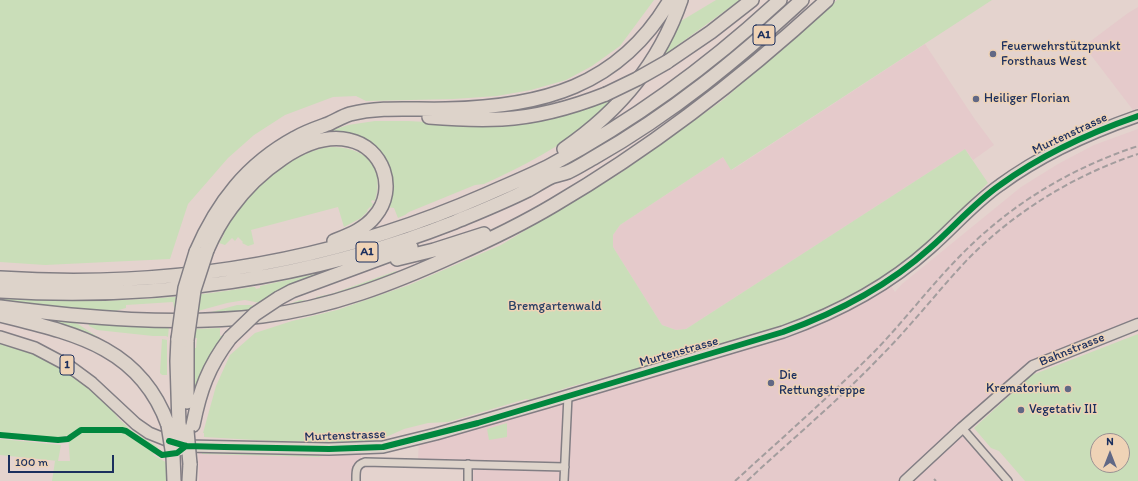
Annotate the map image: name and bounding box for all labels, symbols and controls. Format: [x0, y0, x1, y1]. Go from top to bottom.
road number: A1 [753, 25, 775, 45]
place label: Feuerwehrstützpunkt Forsthaus West [1001, 39, 1121, 70]
marker: Feuerwehrstützpunkt Forsthaus West [988, 49, 998, 59]
place label: Heiliger Florian [984, 91, 1070, 107]
marker: Heiliger Florian [971, 94, 981, 104]
street label: Murtenstrasse [1030, 110, 1110, 158]
road number: A1 [356, 242, 378, 262]
park label: Bremgartenwald [508, 299, 602, 315]
street label: Bahnstrasse [1037, 330, 1107, 370]
street label: Murtenstrasse [638, 333, 720, 371]
road number: 1 [60, 355, 74, 375]
place label: Die Rettungstreppe [779, 368, 865, 399]
marker: Die Rettungstreppe [766, 378, 776, 388]
place label: Krematorium [986, 381, 1060, 397]
marker: Krematorium [1063, 384, 1073, 394]
place label: Vegetativ III [1029, 402, 1097, 418]
marker: Vegetativ III [1016, 405, 1026, 415]
street label: Murtenstrasse [304, 427, 386, 445]
north arrow [1090, 433, 1130, 473]
text: N [1106, 435, 1114, 448]
scale bar [10, 447, 116, 473]
text: 100 m [15, 455, 48, 469]

